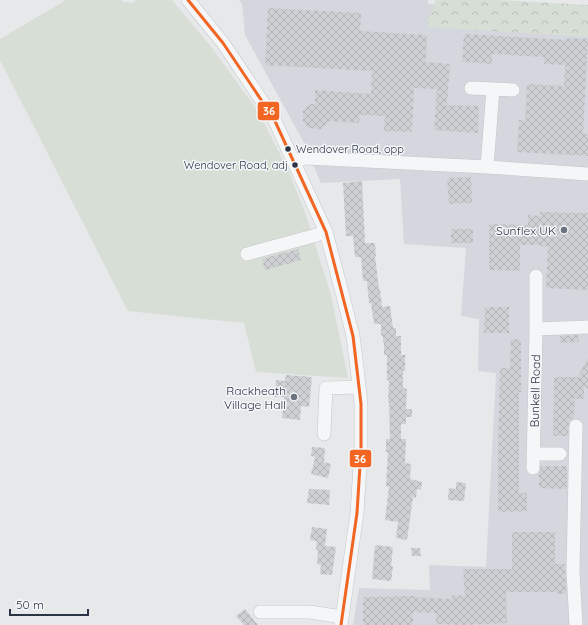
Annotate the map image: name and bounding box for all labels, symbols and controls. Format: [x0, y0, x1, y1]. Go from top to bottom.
line badge: 36 [257, 101, 280, 121]
text: 36 [263, 104, 275, 118]
place label: Wendover Road, opp [296, 142, 404, 156]
marker: Wendover Road, opp [283, 144, 293, 154]
place label: Wendover Road, adj [184, 158, 288, 172]
marker: Wendover Road, adj [290, 160, 300, 170]
place label: Sunflex UK [496, 223, 556, 238]
marker: Sunflex UK [559, 225, 569, 235]
street label: Bunkell Road [527, 354, 543, 428]
place label: Rackheath Village Hall [224, 383, 286, 412]
marker: Rackheath Village Hall [289, 392, 299, 402]
line badge: 36 [349, 449, 372, 468]
text: 36 [354, 452, 366, 466]
scale bar [10, 591, 88, 617]
text: 50 m [16, 597, 44, 612]

